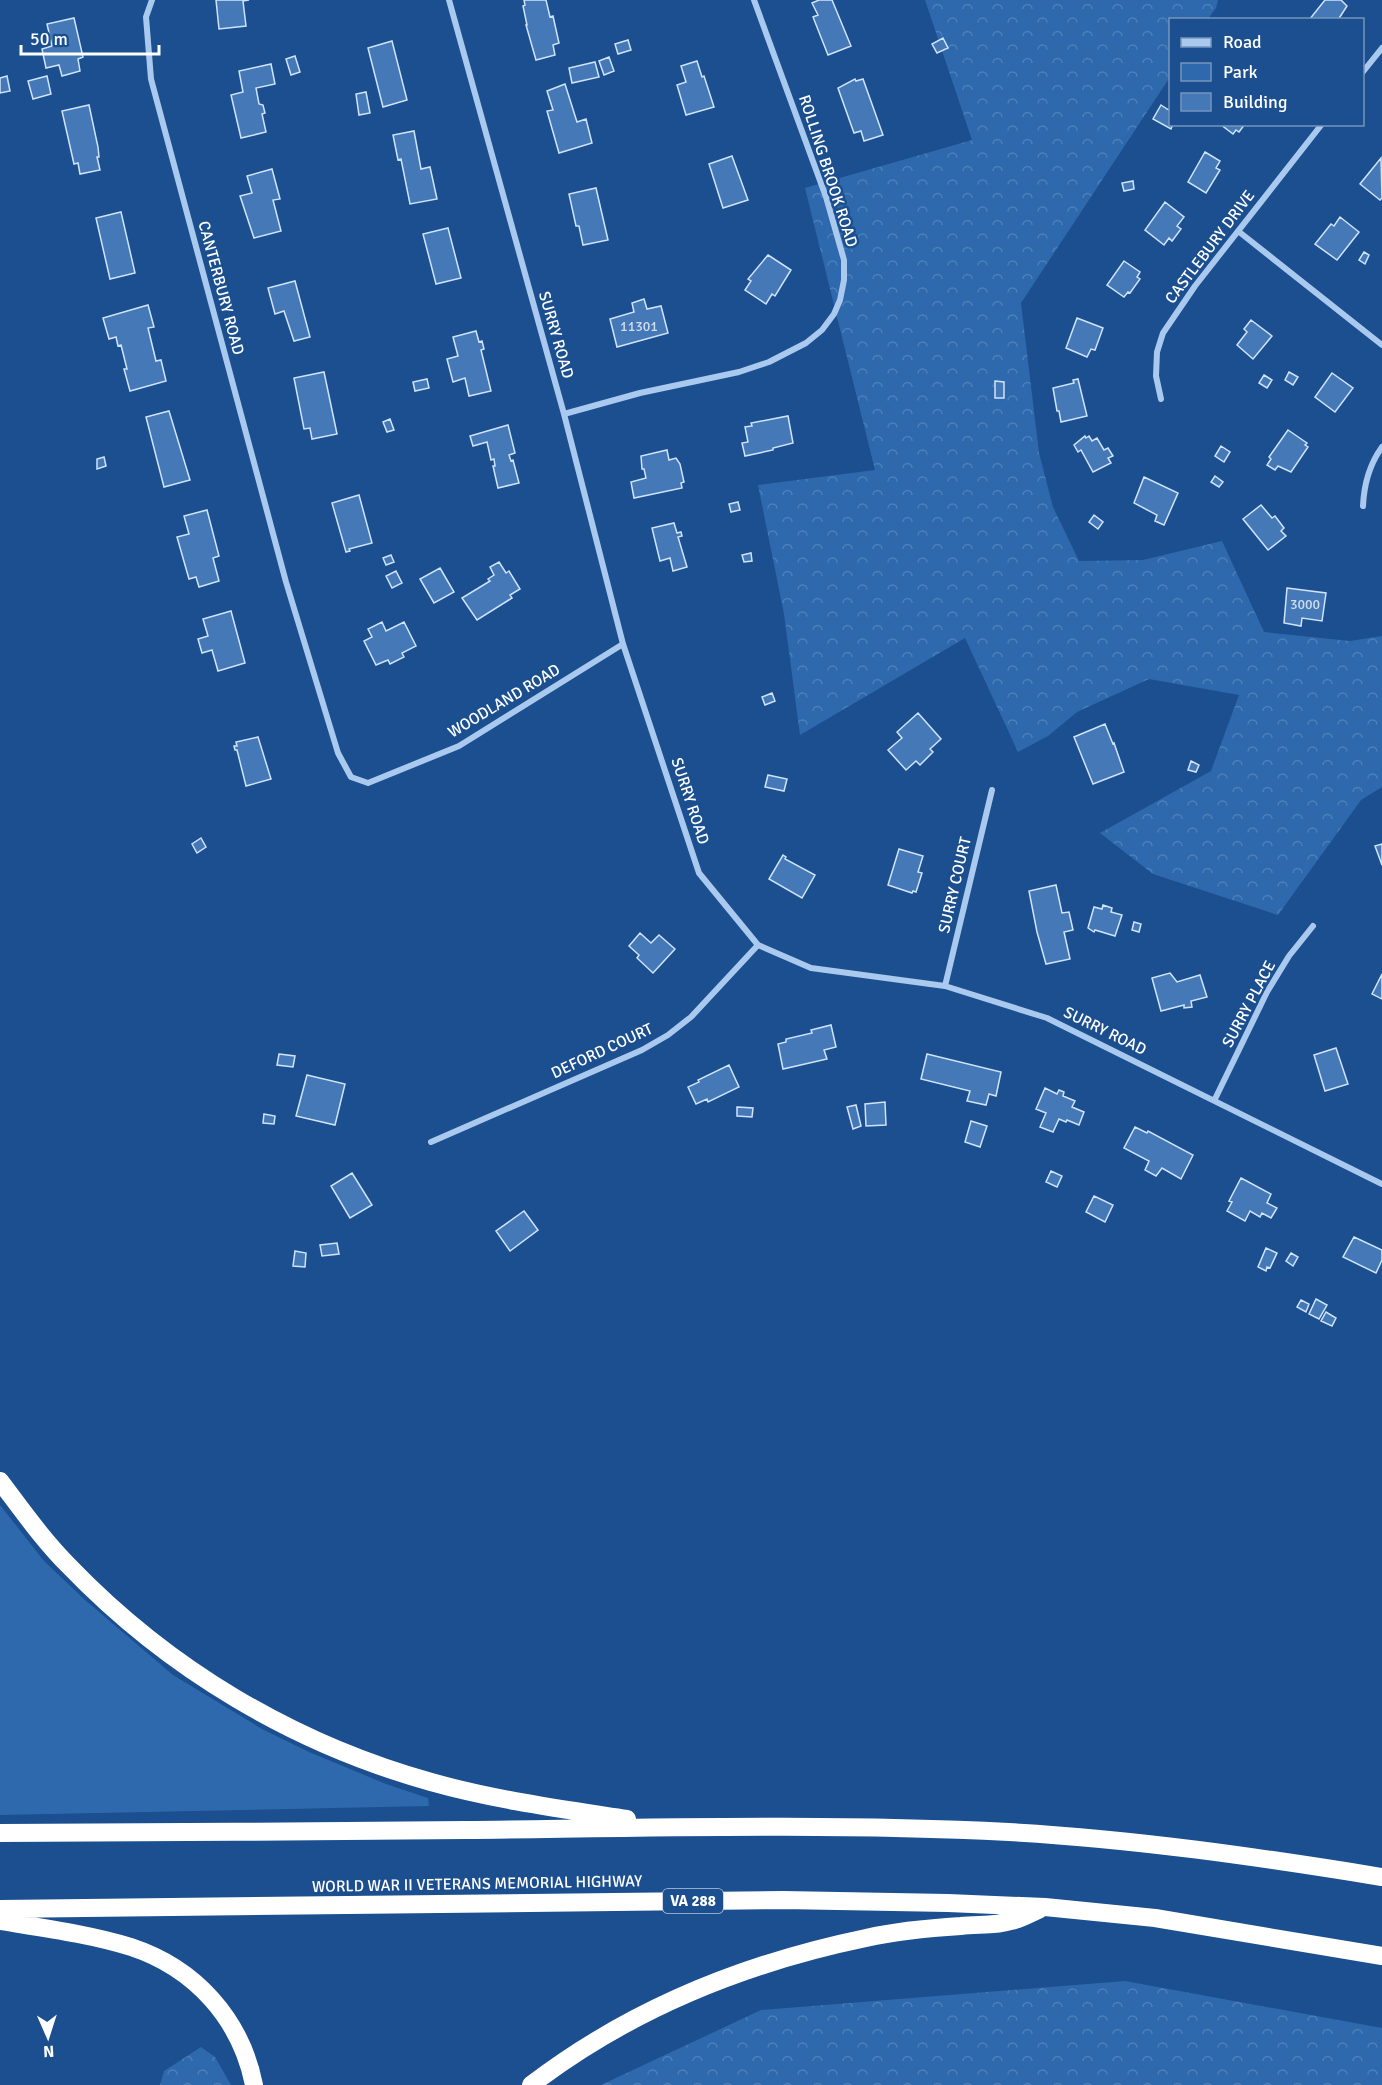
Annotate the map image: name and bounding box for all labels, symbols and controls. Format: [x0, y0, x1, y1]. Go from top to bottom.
scale bar [21, 18, 159, 56]
legend [1169, 18, 1364, 126]
text: 50 m [30, 28, 68, 50]
text: Road [1223, 31, 1262, 53]
text: Park [1223, 61, 1258, 83]
text: Building [1223, 91, 1287, 113]
street label: ROLLING BROOK ROAD [794, 92, 862, 250]
street label: CASTLEBURY DRIVE [1161, 186, 1259, 308]
street label: CANTERBURY ROAD [193, 219, 249, 357]
street label: SURRY ROAD [534, 289, 578, 381]
house number: 11301 [620, 318, 658, 335]
house number: 3000 [1290, 596, 1320, 613]
street label: WOODLAND ROAD [444, 660, 564, 742]
street label: SURRY ROAD [667, 755, 713, 847]
street label: SURRY COURT [934, 835, 976, 935]
street label: SURRY PLACE [1218, 957, 1280, 1051]
street label: SURRY ROAD [1060, 1002, 1150, 1060]
street label: DEFORD COURT [548, 1019, 656, 1083]
street label: WORLD WAR II VETERANS MEMORIAL HIGHWAY [312, 1871, 642, 1897]
road number: VA 288 [663, 1889, 723, 1913]
north arrow [18, 2007, 78, 2067]
text: N [43, 2041, 55, 2061]

